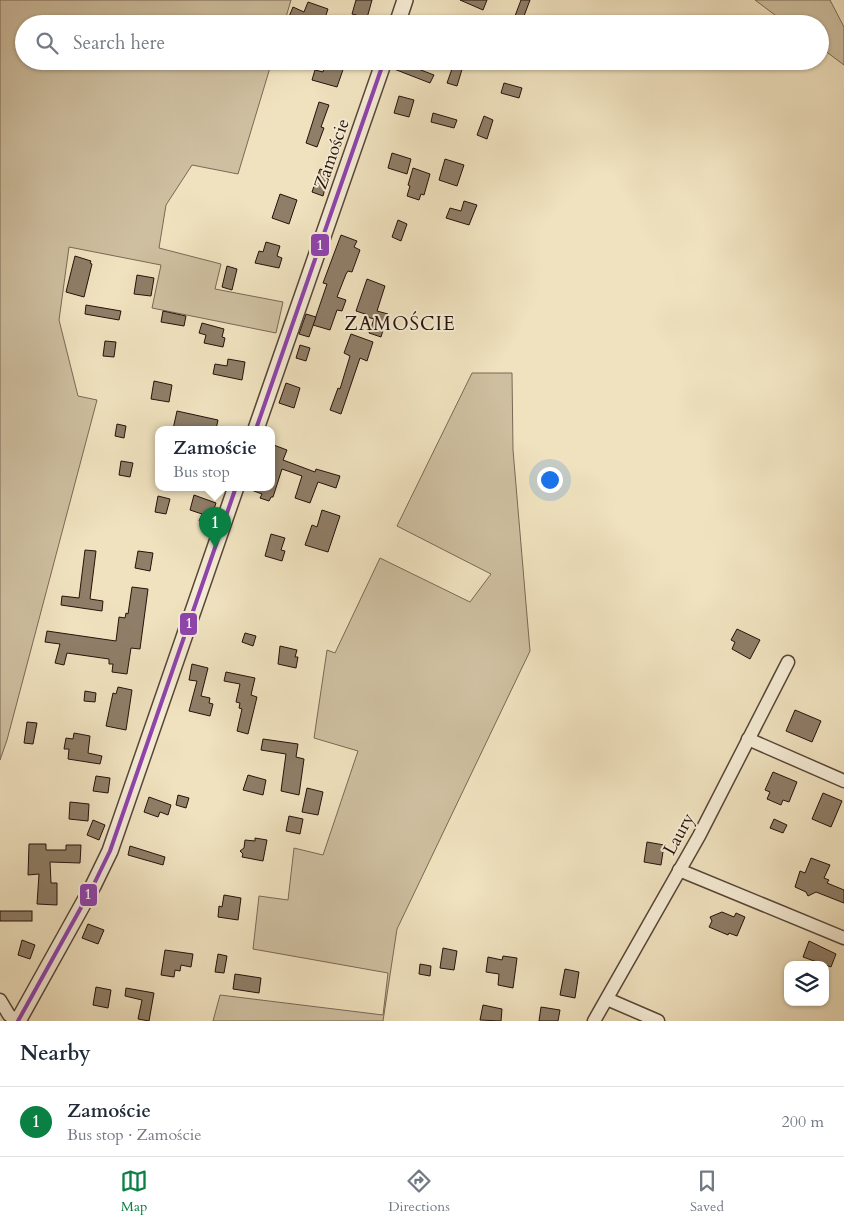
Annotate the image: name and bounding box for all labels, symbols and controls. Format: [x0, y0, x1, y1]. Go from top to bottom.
search box [15, 15, 829, 70]
icon: search [33, 29, 61, 57]
text: Search here [73, 30, 165, 56]
street label: Zamoście [308, 115, 356, 193]
line badge: 1 [310, 233, 330, 257]
text: 1 [316, 236, 324, 255]
district label: ZAMOŚCIE [344, 311, 456, 337]
popup [155, 426, 275, 491]
text: Zamoście [173, 435, 257, 461]
text: Bus stop [173, 461, 230, 483]
your location [537, 467, 563, 493]
pin: 1 [199, 507, 231, 548]
line badge: 1 [179, 612, 198, 636]
text: 1 [185, 614, 193, 633]
street label: Laury [657, 808, 701, 860]
line badge: 1 [79, 883, 98, 907]
text: 1 [84, 885, 92, 904]
map controls [784, 961, 829, 1006]
button: layers [784, 961, 829, 1006]
text: Nearby [20, 1039, 91, 1068]
text: Zamoście [67, 1098, 151, 1124]
text: 1 [32, 1111, 40, 1133]
text: 200 m [782, 1111, 824, 1133]
text: Bus stop · Zamoście [67, 1124, 201, 1146]
tab: Map [120, 1167, 148, 1216]
tab: Directions [388, 1167, 450, 1216]
tab: Saved [690, 1167, 724, 1216]

